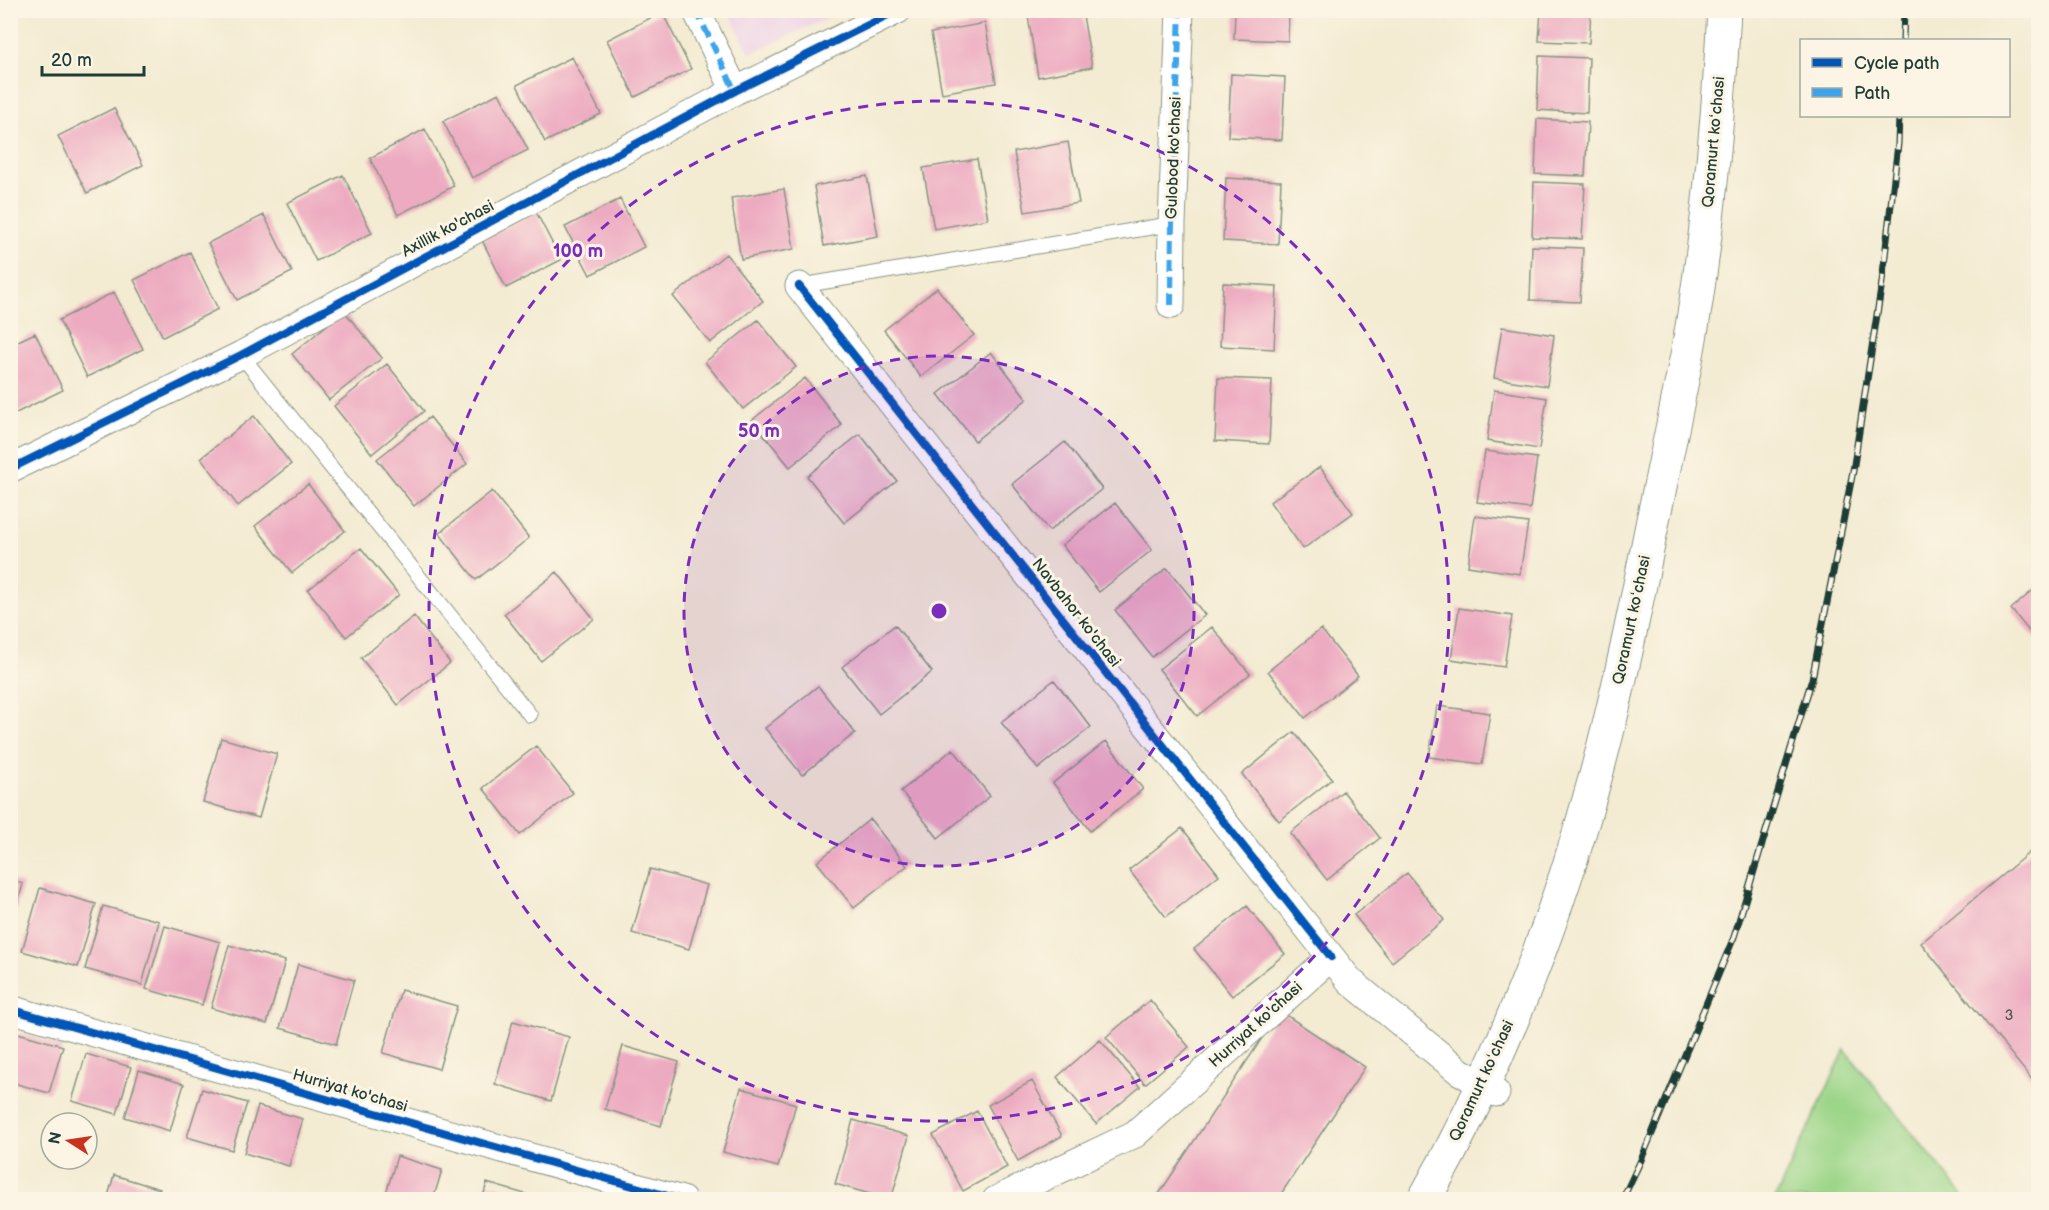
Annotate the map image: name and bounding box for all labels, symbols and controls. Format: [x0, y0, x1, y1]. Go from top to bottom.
scale bar [42, 39, 144, 77]
legend [1800, 39, 2010, 117]
text: 20 m [51, 50, 92, 71]
text: Cycle path [1854, 53, 1940, 74]
street label: Qoramurt koʻchasi [1699, 76, 1729, 208]
text: Path [1854, 83, 1890, 104]
street label: Gulobod ko'chasi [1162, 96, 1186, 220]
street label: Axillik ko'chasi [399, 197, 497, 261]
text: 100 m [553, 241, 603, 262]
text: 50 m [738, 421, 780, 442]
street label: Qoramurt koʻchasi [1609, 554, 1655, 686]
street label: Navbahor ko'chasi [1028, 555, 1124, 671]
centre of rings [929, 601, 949, 621]
street label: Hurriyat ko'chasi [1205, 978, 1307, 1072]
house number: 3 [2005, 1007, 2013, 1024]
street label: Qoramurt koʻchasi [1446, 1017, 1518, 1145]
street label: Hurriyat ko'chasi [290, 1065, 410, 1117]
north arrow [39, 1111, 99, 1171]
text: N [45, 1130, 66, 1146]

